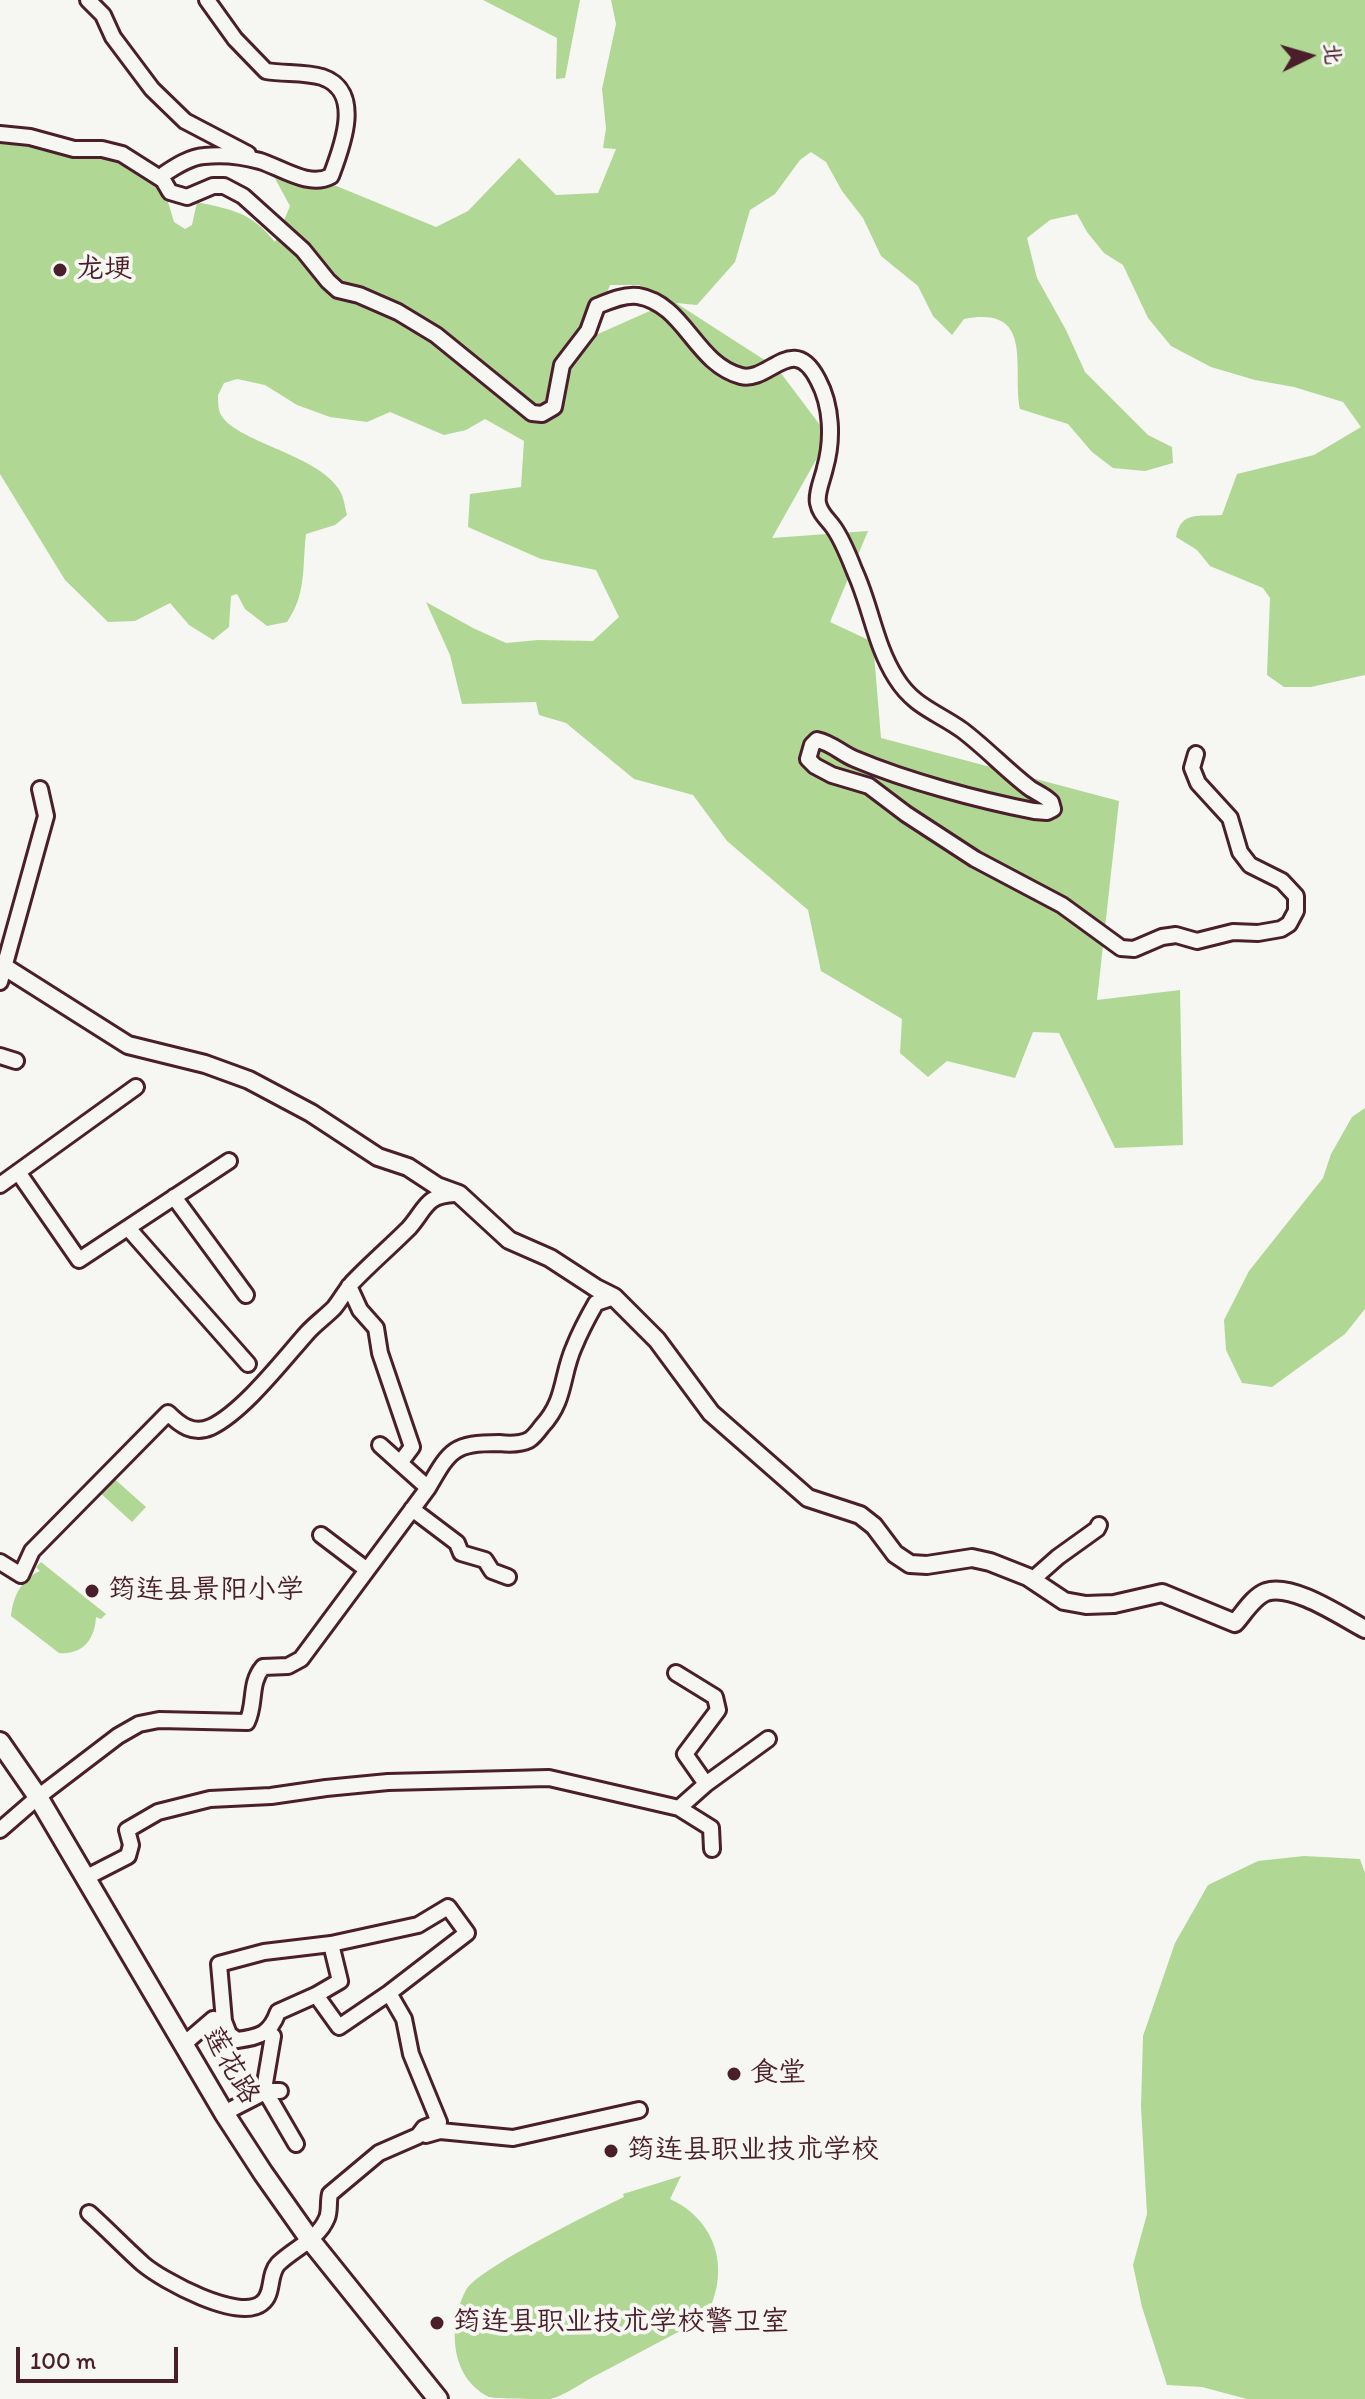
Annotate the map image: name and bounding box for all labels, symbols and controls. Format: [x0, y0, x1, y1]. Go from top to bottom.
north arrow [1269, 16, 1349, 96]
text: 北 [1319, 42, 1348, 66]
place label: 龙埂 [76, 253, 132, 287]
marker: 龙埂 [51, 261, 69, 279]
place label: 筠连县景阳小学 [108, 1574, 304, 1608]
marker: 筠连县景阳小学 [83, 1582, 101, 1600]
street label: 莲花路 [194, 2021, 266, 2111]
place label: 食堂 [750, 2057, 806, 2091]
marker: 食堂 [725, 2065, 743, 2083]
place label: 筠连县职业技术学校 [627, 2134, 879, 2168]
marker: 筠连县职业技术学校 [602, 2142, 620, 2160]
place label: 筠连县职业技术学校警卫室 [453, 2306, 789, 2340]
marker: 筠连县职业技术学校警卫室 [428, 2314, 446, 2332]
scale bar [20, 2331, 182, 2381]
text: 100 m [30, 2346, 96, 2375]

